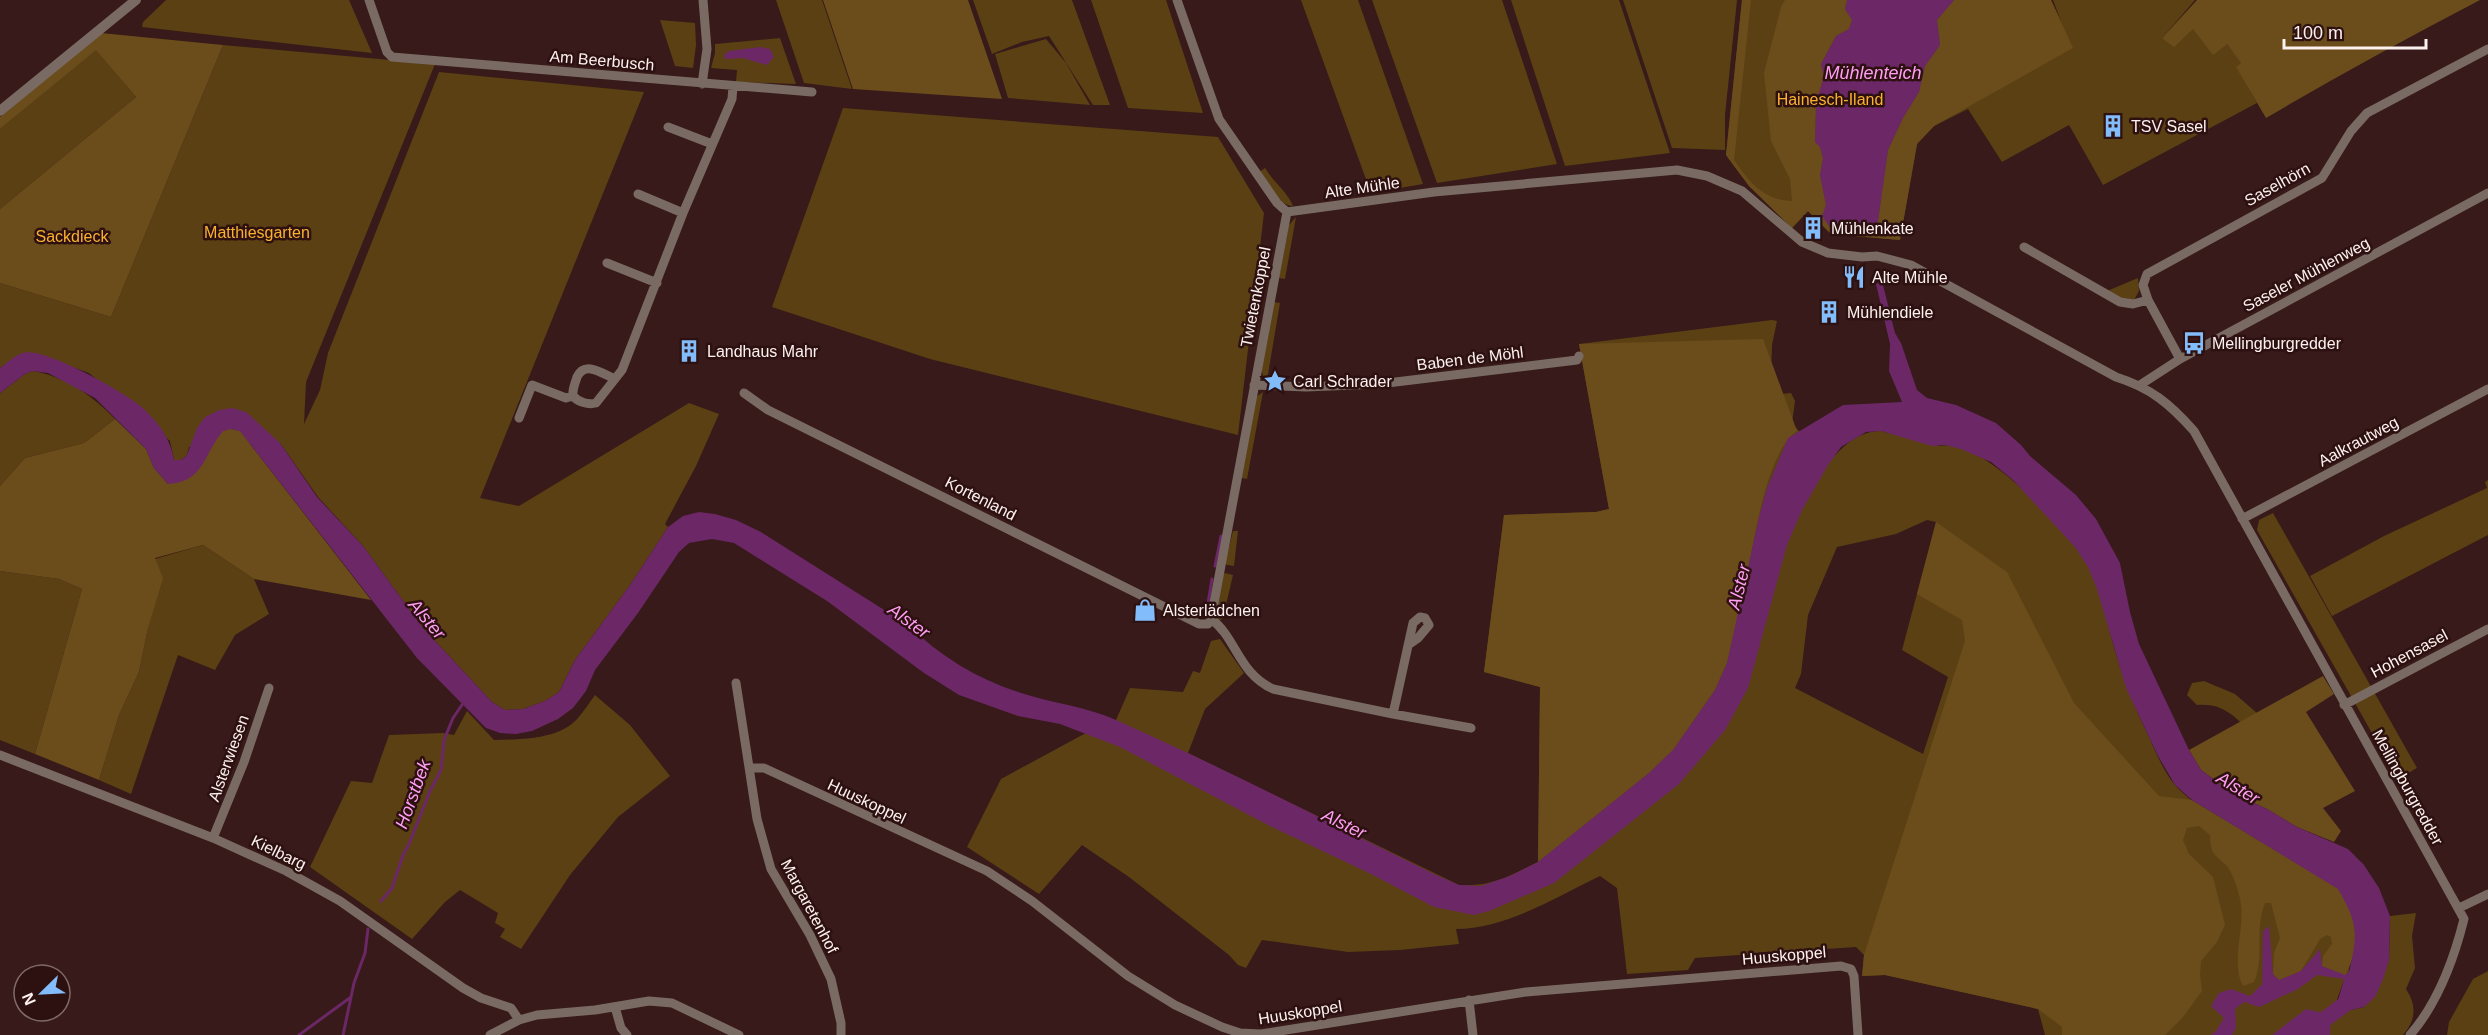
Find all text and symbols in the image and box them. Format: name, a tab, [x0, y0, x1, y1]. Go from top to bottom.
scale bar	[2284, 12, 2426, 50]
text: 100 m	[2293, 23, 2343, 43]
street label: Am Beerbusch	[549, 47, 655, 74]
water label: Mühlenteich	[1824, 63, 1922, 83]
park label: Hainesch-Iland	[1777, 91, 1883, 108]
building icon: TSV Sasel	[2100, 113, 2126, 139]
place label: TSV Sasel	[2131, 118, 2207, 135]
street label: Saselhörn	[2242, 160, 2313, 209]
street label: Alte Mühle	[1323, 174, 1401, 201]
building icon: Mühlenkate	[1800, 215, 1826, 241]
place label: Mühlenkate	[1831, 220, 1914, 237]
park label: Matthiesgarten	[204, 224, 310, 241]
park label: Sackdieck	[36, 228, 109, 245]
street label: Saseler Mühlenweg	[2240, 234, 2372, 315]
street label: Twietenkoppel	[1237, 245, 1274, 349]
restaurant icon: Alte Mühle	[1841, 264, 1867, 290]
place label: Alte Mühle	[1872, 269, 1948, 286]
building icon: Mühlendiele	[1816, 299, 1842, 325]
place label: Mühlendiele	[1847, 304, 1933, 321]
bus stop icon: Mellingburgredder	[2181, 330, 2207, 356]
place label: Mellingburgredder	[2212, 335, 2342, 352]
building icon: Landhaus Mahr	[676, 338, 702, 364]
place label: Landhaus Mahr	[707, 343, 819, 360]
street label: Baben de Möhl	[1416, 344, 1525, 373]
place icon: Carl Schrader	[1262, 368, 1288, 394]
place label: Carl Schrader	[1293, 373, 1392, 390]
street label: Aalkrautweg	[2315, 413, 2401, 470]
street label: Kortenland	[942, 473, 1019, 524]
water label: Alster	[1723, 561, 1755, 613]
water label: Alster	[404, 594, 450, 644]
shop icon: Alsterlädchen	[1132, 597, 1158, 623]
water label: Alster	[884, 599, 934, 643]
place label: Alsterlädchen	[1163, 602, 1260, 619]
street label: Hohensasel	[2368, 626, 2451, 681]
street label: Alsterwiesen	[205, 713, 252, 804]
street label: Mellingburgredder	[2369, 727, 2447, 848]
water label: Horstbek	[391, 756, 435, 831]
water label: Alster	[2212, 767, 2264, 809]
street label: Huuskoppel	[825, 776, 909, 827]
water label: Alster	[1318, 804, 1370, 844]
street label: Kielbarg	[249, 832, 309, 873]
street label: Margaretenhof	[778, 856, 842, 957]
street label: Huuskoppel	[1741, 943, 1827, 968]
north arrow	[12, 963, 72, 1023]
text: N	[19, 990, 39, 1008]
street label: Huuskoppel	[1257, 997, 1343, 1027]

